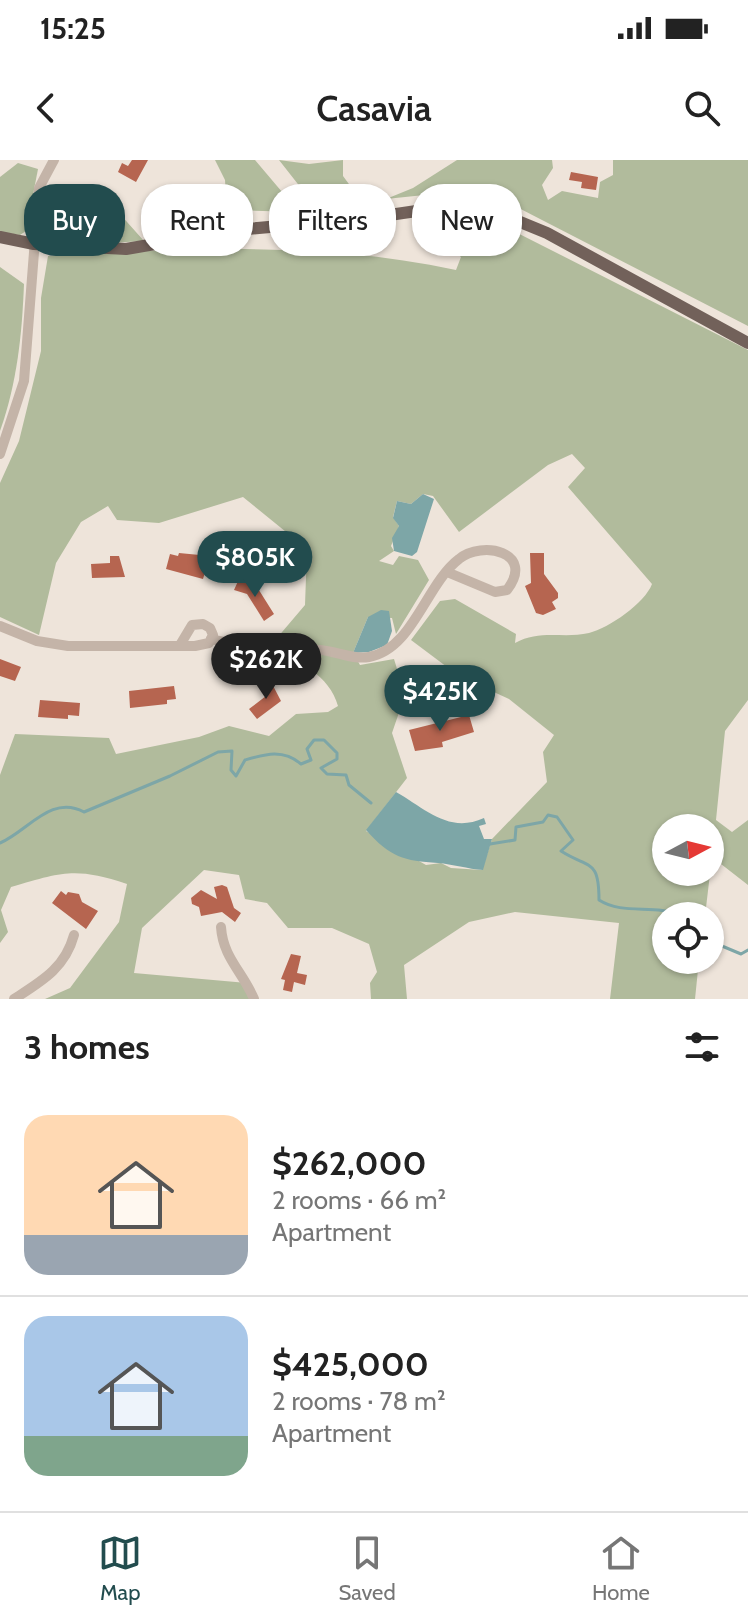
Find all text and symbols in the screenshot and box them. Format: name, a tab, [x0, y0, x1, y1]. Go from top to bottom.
text: 15:25	[40, 10, 106, 47]
icon: back	[24, 86, 68, 130]
text: Casavia	[316, 86, 432, 130]
icon: search	[680, 86, 724, 130]
chip: Buy	[24, 184, 125, 256]
chip: Rent	[141, 184, 253, 256]
chip: Filters	[269, 184, 396, 256]
chip: New	[412, 184, 522, 256]
pin: $805K	[199, 531, 311, 599]
text: $805K	[215, 541, 295, 573]
pin: $262K	[210, 633, 322, 701]
text: $262K	[229, 643, 303, 675]
pin: $425K	[384, 665, 496, 733]
text: $425K	[402, 675, 478, 707]
north arrow	[652, 814, 724, 886]
map controls	[652, 814, 724, 974]
button: locate	[652, 902, 724, 974]
icon: filters	[680, 1025, 724, 1069]
text: 3 homes	[24, 1026, 150, 1068]
text: $262,000	[272, 1142, 426, 1184]
icon: home	[88, 1147, 184, 1243]
text: 2 rooms · 66 m²	[272, 1184, 446, 1216]
text: Apartment	[272, 1216, 391, 1248]
text: $425,000	[272, 1343, 429, 1385]
icon: home	[88, 1348, 184, 1444]
text: 2 rooms · 78 m²	[272, 1385, 446, 1417]
text: Apartment	[272, 1417, 391, 1449]
tab: Map	[98, 1531, 142, 1606]
tab: Saved	[338, 1531, 396, 1606]
tab: Home	[592, 1531, 650, 1606]

